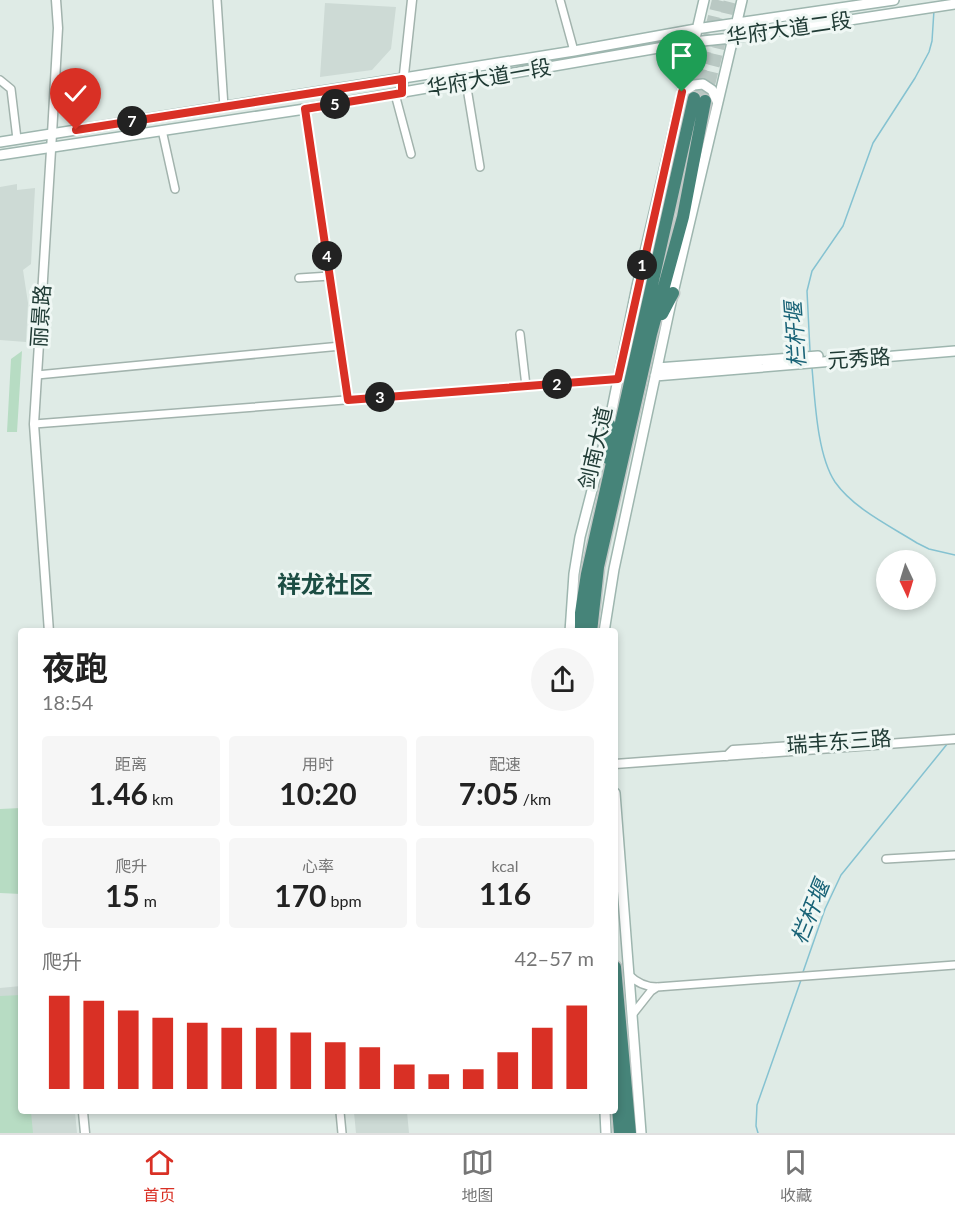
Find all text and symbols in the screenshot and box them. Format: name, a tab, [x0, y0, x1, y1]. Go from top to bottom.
street label: 华府大道二段	[725, 6, 853, 49]
pin	[656, 30, 707, 92]
icon: arrive	[665, 39, 698, 72]
street label: 华府大道一段	[425, 53, 553, 100]
pin	[50, 68, 101, 130]
icon: check	[59, 77, 92, 110]
pin: 5	[320, 89, 350, 119]
text: 5	[330, 94, 340, 113]
pin: 7	[117, 106, 147, 136]
text: 7	[127, 111, 137, 130]
pin: 4	[312, 241, 342, 271]
text: 4	[322, 246, 332, 265]
pin: 1	[627, 250, 657, 280]
text: 1	[637, 255, 647, 274]
street label: 丽景路	[25, 284, 54, 348]
water label: 栏杆堰	[778, 297, 810, 369]
street label: 元秀路	[827, 343, 891, 372]
pin: 2	[542, 369, 572, 399]
text: 2	[552, 374, 562, 393]
pin: 3	[365, 382, 395, 412]
text: 3	[375, 387, 385, 406]
street label: 剑南大道	[573, 404, 616, 491]
north arrow	[876, 550, 936, 610]
map controls	[876, 550, 936, 610]
district label: 祥龙社区	[277, 569, 373, 598]
text: 夜跑	[42, 647, 108, 687]
button: share	[531, 648, 594, 711]
text: 18:54	[42, 690, 93, 714]
street label: 瑞丰东三路	[786, 724, 892, 757]
text: 距离	[115, 754, 147, 773]
text: 用时	[302, 754, 334, 773]
text: 配速	[489, 754, 521, 773]
text: 1.46	[89, 775, 148, 811]
text: 10:20	[279, 775, 357, 811]
text: 7:05	[459, 775, 519, 811]
text: km	[148, 789, 173, 808]
text: /km	[519, 789, 551, 808]
text: 爬升	[115, 856, 147, 875]
text: 心率	[302, 856, 334, 875]
text: kcal	[491, 856, 519, 875]
water label: 栏杆堰	[785, 872, 836, 947]
text: 116	[479, 875, 531, 911]
text: 15	[105, 877, 140, 913]
text: 170	[274, 877, 327, 913]
text: m	[140, 891, 157, 910]
text: bpm	[327, 891, 362, 910]
text: 42–57 m	[514, 946, 594, 970]
text: 爬升	[42, 949, 82, 973]
tab: 首页	[143, 1146, 176, 1206]
tab: 地图	[461, 1146, 494, 1206]
tab: 收藏	[779, 1146, 812, 1206]

